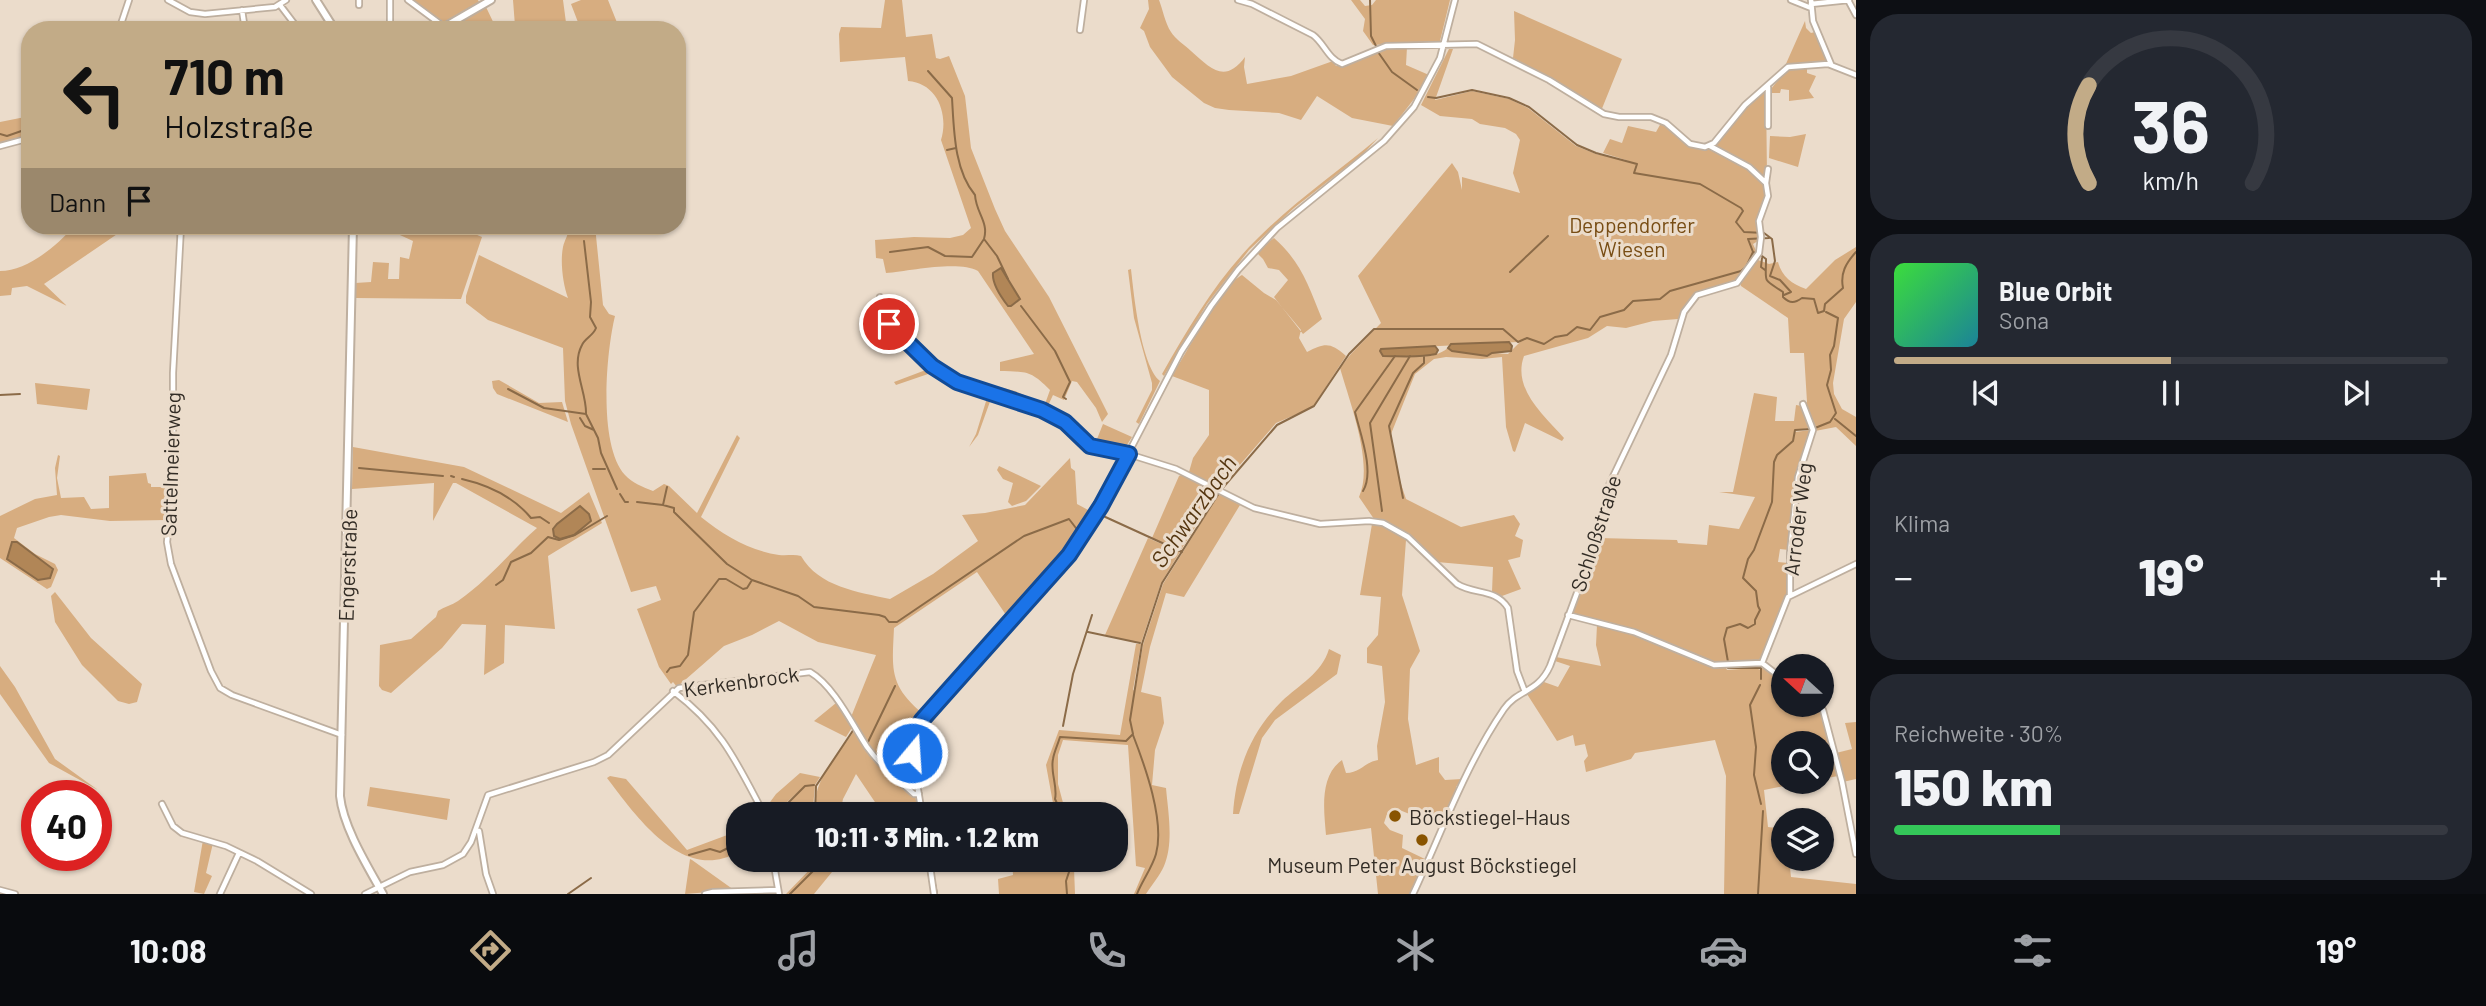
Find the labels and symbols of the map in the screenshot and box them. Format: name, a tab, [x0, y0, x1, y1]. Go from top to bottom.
park label: Deppendorfer Wiesen	[1569, 212, 1695, 261]
pin	[859, 294, 919, 354]
street label: Sattelmeierweg	[155, 391, 185, 537]
water label: Schwarzbach	[1144, 450, 1242, 572]
street label: Arroder Weg	[1778, 461, 1816, 577]
street label: Schloßstraße	[1564, 472, 1626, 594]
street label: Engerstraße	[333, 508, 361, 622]
north arrow	[1771, 654, 1834, 718]
street label: Kerkenbrock	[682, 661, 800, 701]
position arrow	[875, 716, 949, 790]
speed limit sign: 40	[21, 780, 112, 871]
place label: Böckstiegel-Haus	[1409, 804, 1570, 829]
marker: Böckstiegel-Haus	[1387, 808, 1403, 824]
marker: Museum Peter August Böckstiegel	[1414, 832, 1430, 848]
place label: Museum Peter August Böckstiegel	[1267, 852, 1577, 877]

